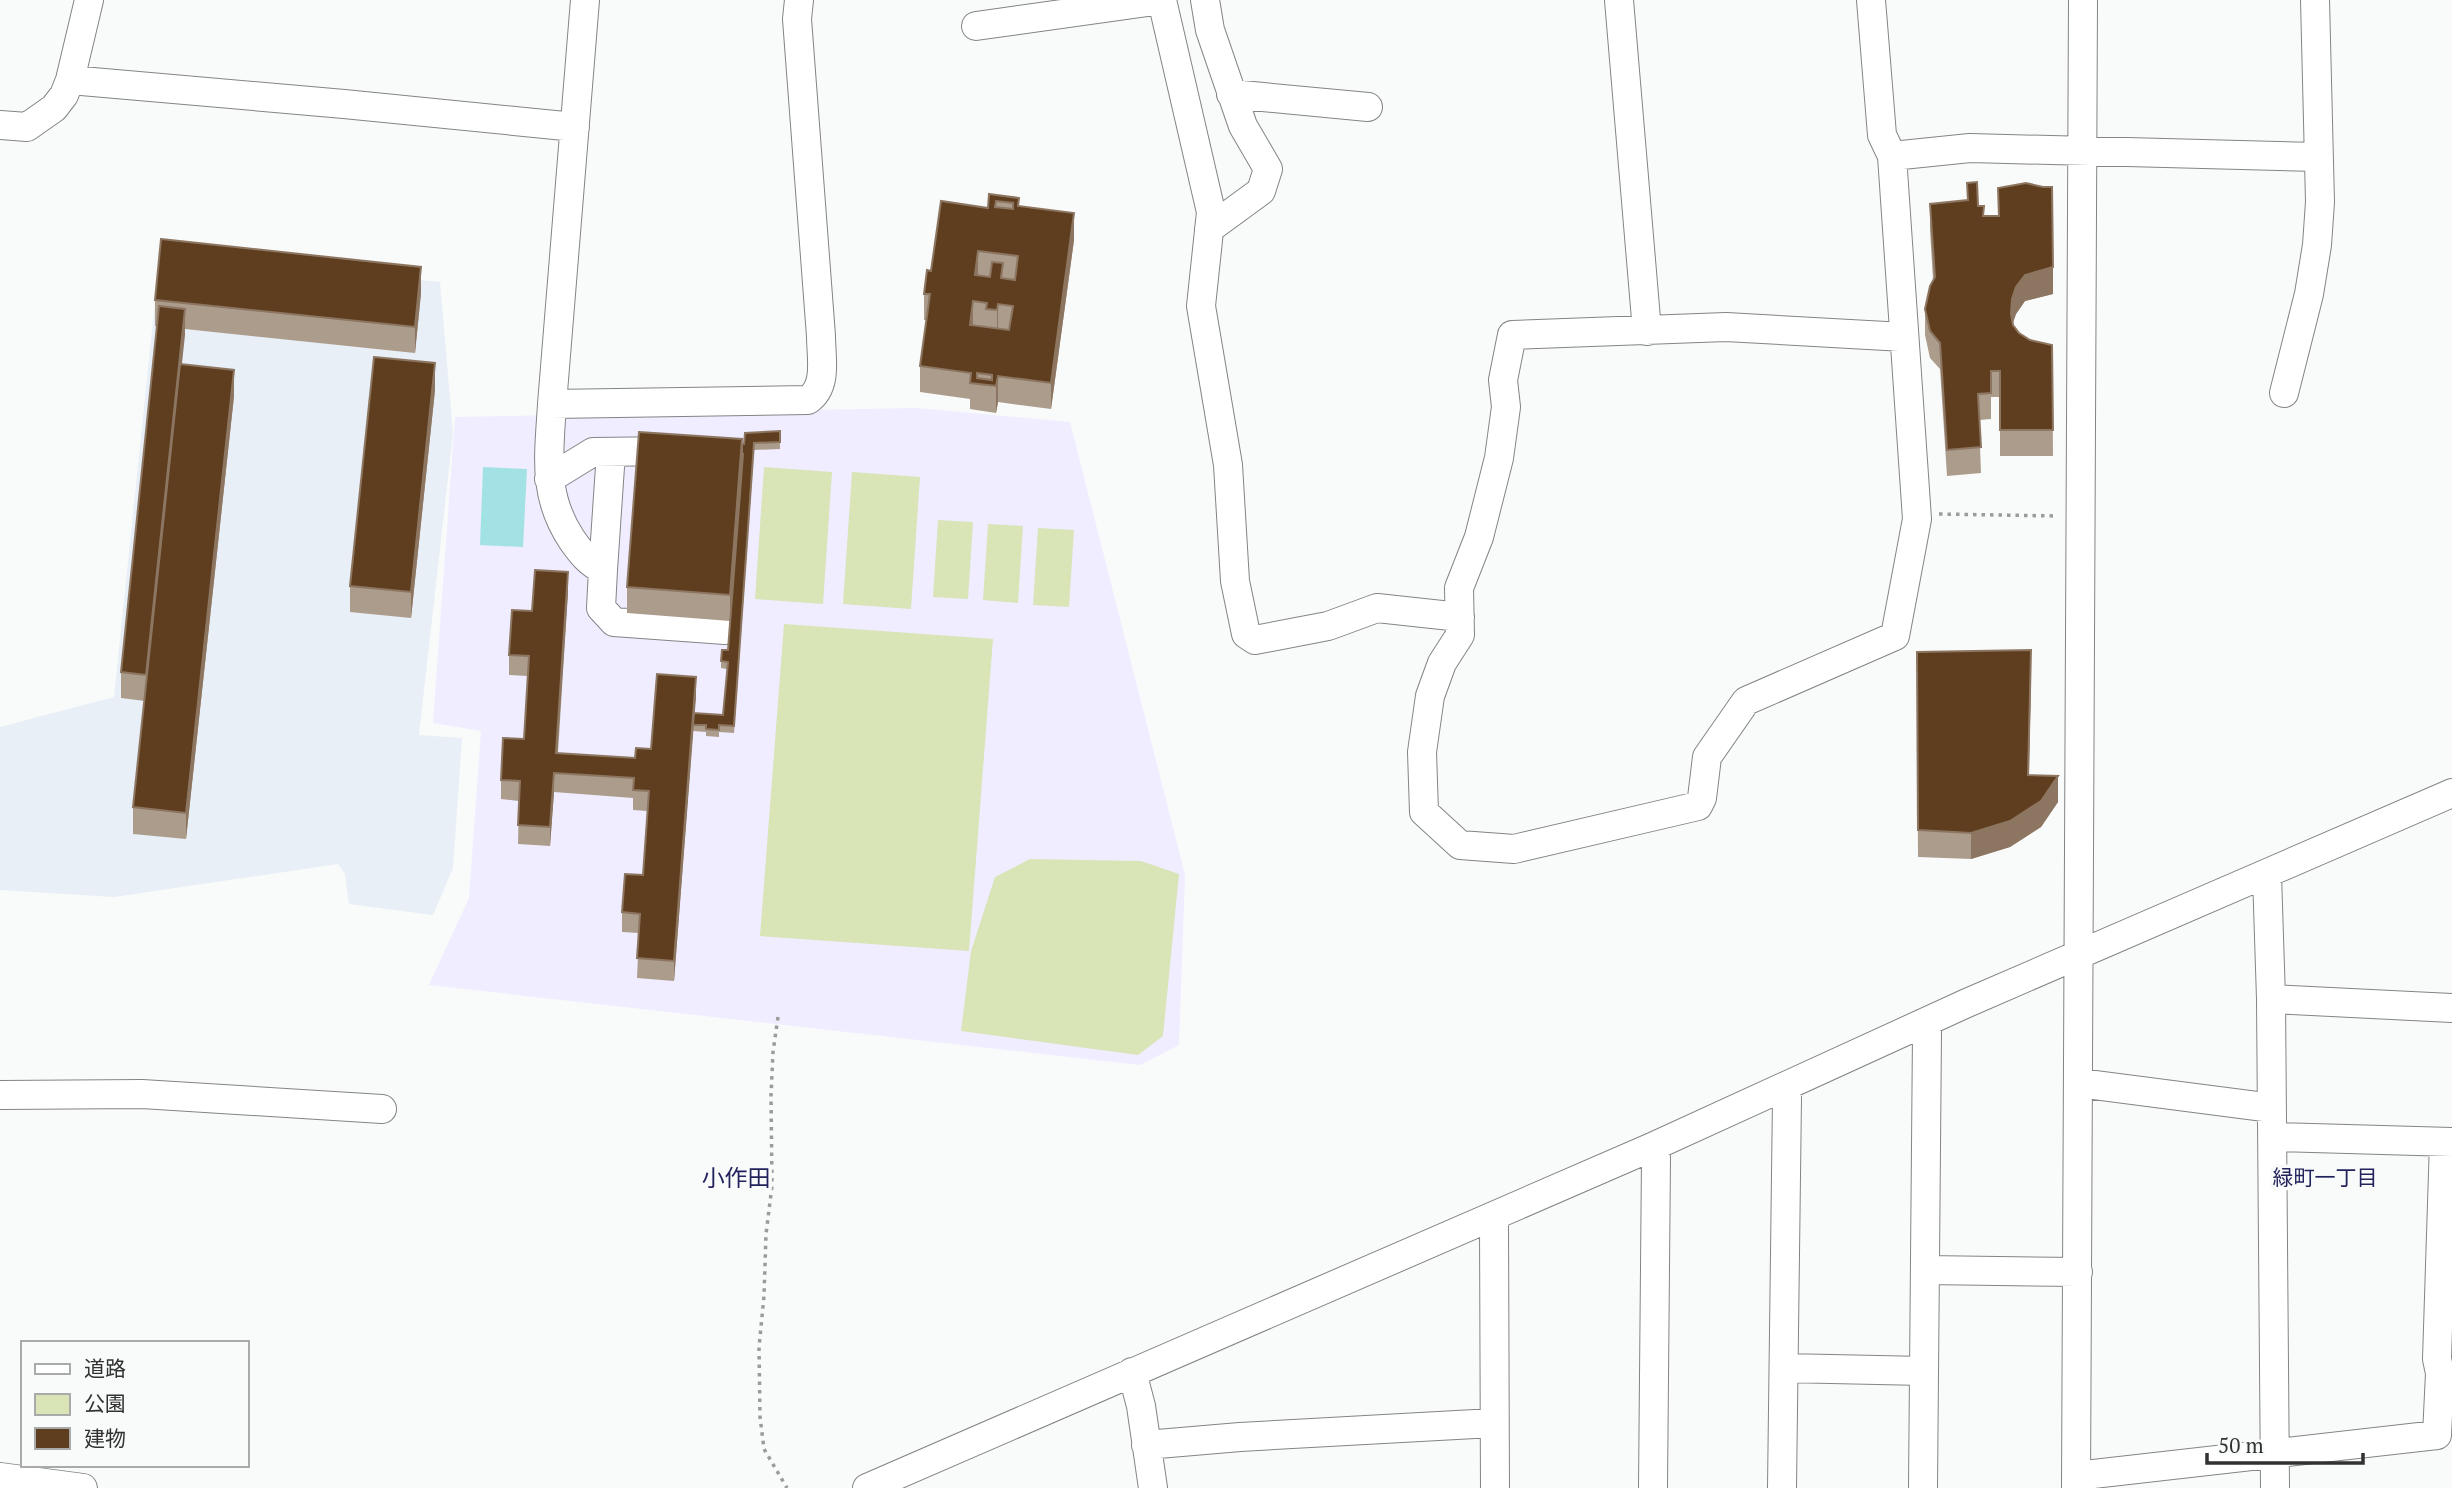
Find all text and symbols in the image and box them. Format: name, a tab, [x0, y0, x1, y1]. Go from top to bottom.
district label: 小作田	[702, 1162, 771, 1193]
district label: 緑町一丁目	[2273, 1163, 2378, 1191]
legend	[21, 1341, 248, 1467]
text: 道路	[84, 1354, 126, 1382]
text: 公園	[84, 1389, 126, 1417]
scale bar	[2207, 1422, 2363, 1466]
text: 建物	[84, 1424, 126, 1452]
text: 50 m	[2218, 1431, 2264, 1459]

